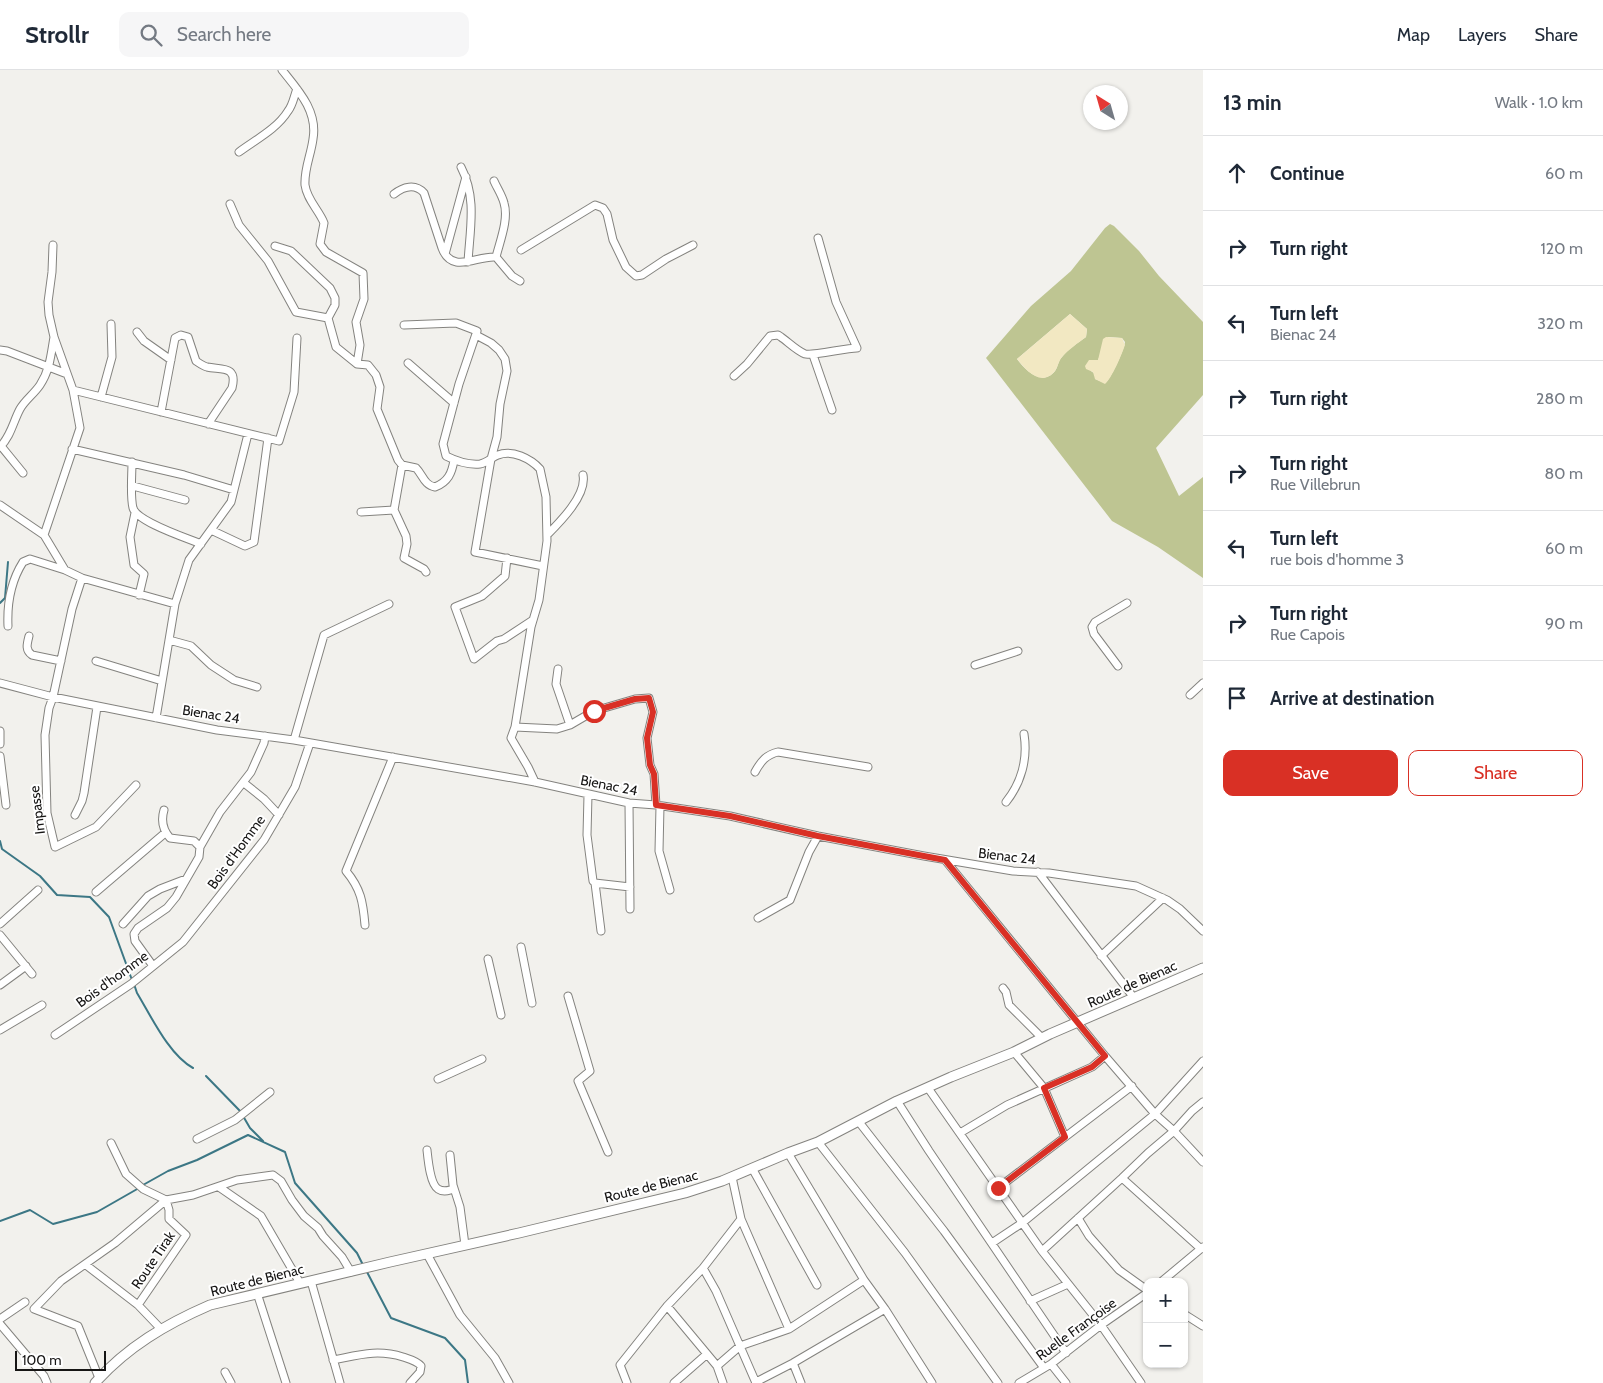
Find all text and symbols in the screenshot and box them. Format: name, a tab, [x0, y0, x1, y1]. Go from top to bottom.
search box	[119, 12, 469, 57]
text: Strollr	[25, 20, 89, 49]
icon: search	[137, 21, 165, 49]
text: Search here	[177, 23, 271, 46]
text: Map	[1397, 24, 1430, 46]
text: Layers	[1458, 24, 1507, 46]
text: Share	[1535, 24, 1578, 46]
north arrow	[1083, 85, 1128, 130]
text: 13 min	[1223, 90, 1282, 115]
text: Walk · 1.0 km	[1495, 93, 1583, 112]
icon: ahead	[1223, 159, 1251, 187]
text: Continue	[1270, 162, 1344, 185]
text: 60 m	[1545, 164, 1583, 183]
icon: right	[1223, 234, 1251, 262]
text: Turn right	[1270, 237, 1348, 260]
text: 120 m	[1541, 239, 1583, 258]
text: Turn left	[1270, 302, 1338, 325]
icon: left	[1223, 309, 1251, 337]
text: 320 m	[1537, 314, 1583, 333]
text: Bienac 24	[1270, 325, 1336, 344]
icon: right	[1223, 384, 1251, 412]
text: Turn right	[1270, 387, 1348, 410]
text: 280 m	[1536, 389, 1583, 408]
text: Turn right	[1270, 452, 1348, 475]
icon: right	[1223, 459, 1251, 487]
text: 80 m	[1545, 464, 1583, 483]
text: Rue Villebrun	[1270, 475, 1360, 494]
text: Turn left	[1270, 527, 1338, 550]
icon: left	[1223, 534, 1251, 562]
text: 60 m	[1545, 539, 1583, 558]
text: rue bois d'homme 3	[1270, 550, 1404, 569]
text: Turn right	[1270, 602, 1348, 625]
icon: right	[1223, 609, 1251, 637]
text: 90 m	[1545, 614, 1583, 633]
text: Rue Capois	[1270, 625, 1345, 644]
icon: arrive	[1223, 684, 1251, 712]
text: Arrive at destination	[1270, 687, 1434, 710]
route start	[583, 700, 606, 723]
street label: Bienac 24	[181, 701, 241, 727]
button: Save	[1223, 750, 1398, 796]
button: Share	[1408, 750, 1583, 796]
street label: Bienac 24	[579, 771, 639, 799]
street label: Impasse	[25, 785, 49, 835]
street label: Bois d'Homme	[203, 811, 269, 893]
street label: Bienac 24	[977, 844, 1037, 868]
street label: Bois d'homme	[72, 947, 152, 1011]
street label: Route de Bienac	[1085, 956, 1179, 1012]
street label: Route de Bienac	[602, 1166, 700, 1206]
route end	[987, 1177, 1010, 1200]
street label: Route Tirak	[127, 1227, 179, 1292]
street label: Route de Bienac	[208, 1260, 306, 1300]
map controls	[1143, 1278, 1188, 1368]
button: +	[1143, 1278, 1188, 1323]
street label: Ruelle Françoise	[1032, 1294, 1120, 1364]
button: −	[1143, 1323, 1188, 1368]
scale bar	[15, 1348, 106, 1371]
text: 100 m	[22, 1351, 62, 1369]

